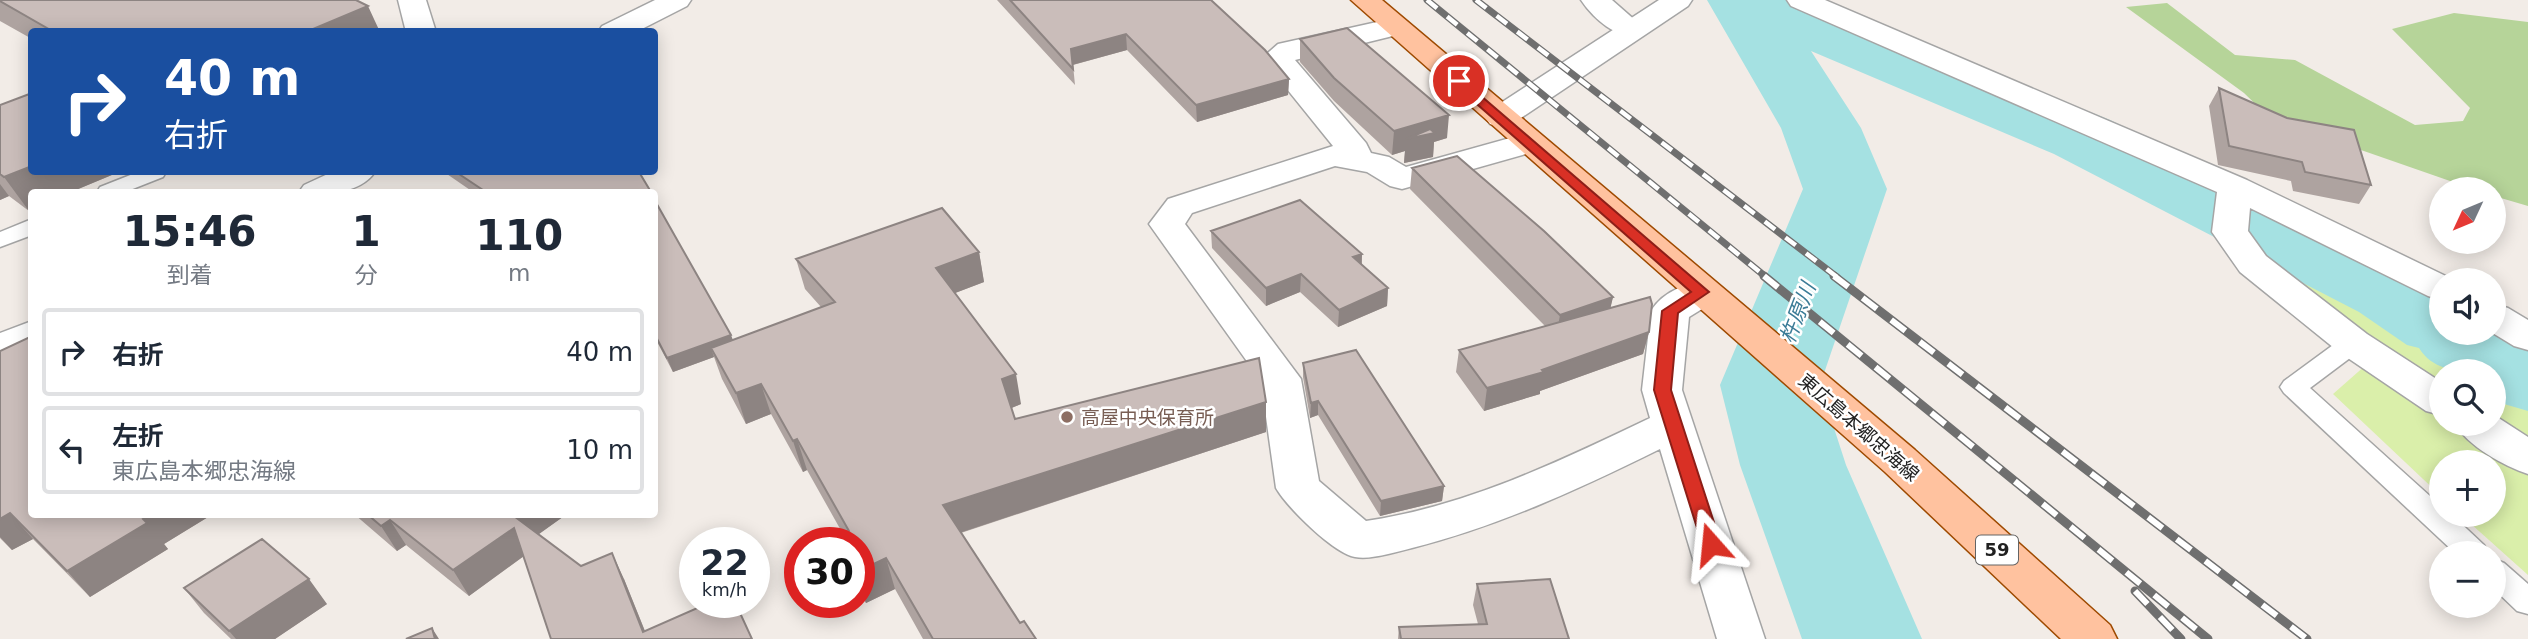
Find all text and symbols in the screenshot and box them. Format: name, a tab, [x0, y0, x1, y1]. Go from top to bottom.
text: 40 m	[164, 50, 300, 107]
pin	[1429, 51, 1489, 111]
icon: right	[49, 56, 140, 147]
icon: arrive	[1440, 62, 1478, 100]
text: 右折	[164, 116, 228, 154]
north arrow	[2429, 177, 2506, 254]
map controls	[2429, 177, 2506, 618]
text: 15:46	[123, 207, 257, 256]
text: 1	[351, 207, 381, 256]
text: 110	[475, 211, 563, 260]
text: m	[508, 260, 531, 286]
text: 到着	[167, 262, 213, 288]
text: 分	[355, 262, 378, 288]
button: sound	[2429, 268, 2506, 345]
water label: 杵原川	[1776, 277, 1821, 347]
icon: right	[53, 333, 91, 371]
text: 40 m	[566, 337, 633, 367]
text: 右折	[112, 340, 164, 370]
button: search	[2429, 359, 2506, 436]
street label: 東広島本郷忠海線	[1794, 369, 1924, 485]
place label: 高屋中央保育所	[1081, 406, 1214, 428]
marker: 高屋中央保育所	[1059, 409, 1075, 425]
text: 左折	[112, 421, 164, 451]
icon: left	[53, 431, 91, 469]
text: 10 m	[566, 435, 633, 465]
button: +	[2429, 450, 2506, 527]
text: 東広島本郷忠海線	[112, 458, 296, 484]
position arrow	[1674, 507, 1748, 581]
speed limit sign: 30	[784, 527, 875, 618]
road number: 59	[1976, 536, 2018, 564]
button: −	[2429, 541, 2506, 618]
text: 22	[700, 543, 749, 583]
text: km/h	[702, 579, 747, 600]

